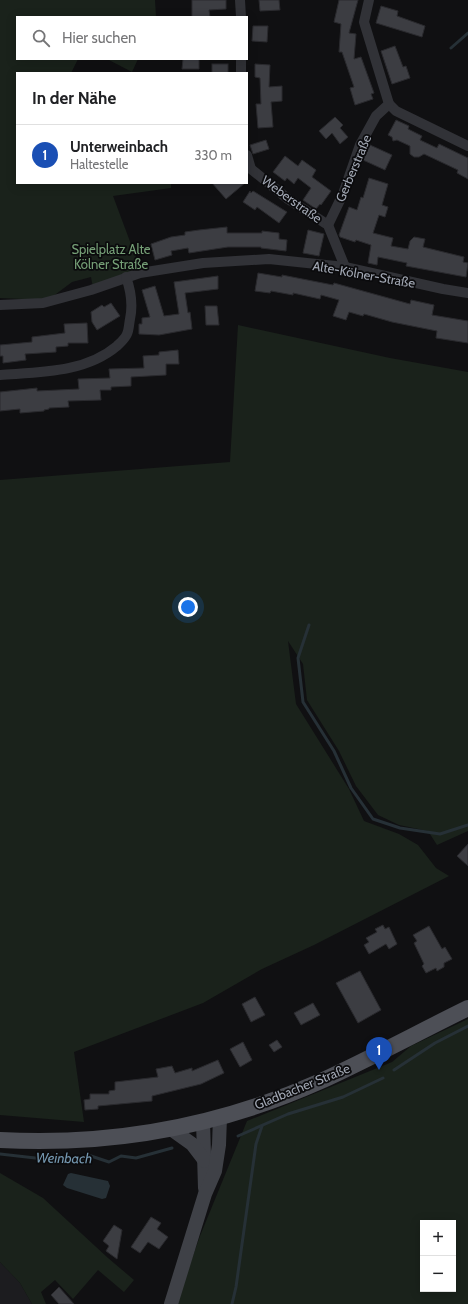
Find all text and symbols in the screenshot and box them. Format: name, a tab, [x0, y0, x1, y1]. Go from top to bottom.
search box	[16, 16, 248, 60]
icon: search	[30, 27, 52, 49]
text: Hier suchen	[62, 29, 137, 47]
text: In der Nähe	[32, 88, 116, 108]
street label: Gerberstraße	[332, 132, 374, 204]
text: Unterweinbach	[70, 138, 168, 156]
text: 1	[43, 147, 47, 163]
text: 330 m	[195, 147, 232, 163]
text: Haltestelle	[70, 156, 128, 172]
street label: Weberstraße	[259, 172, 326, 226]
park label: Spielplatz Alte Kölner Straße	[72, 241, 151, 272]
street label: Alte-Kölner-Straße	[312, 257, 417, 291]
your location	[178, 597, 198, 617]
pin: 1	[366, 1037, 392, 1070]
street label: Gladbacher Straße	[252, 1059, 352, 1112]
water label: Weinbach	[36, 1149, 92, 1167]
map controls	[420, 1220, 456, 1292]
button: +	[420, 1220, 456, 1256]
button: −	[420, 1256, 456, 1292]

